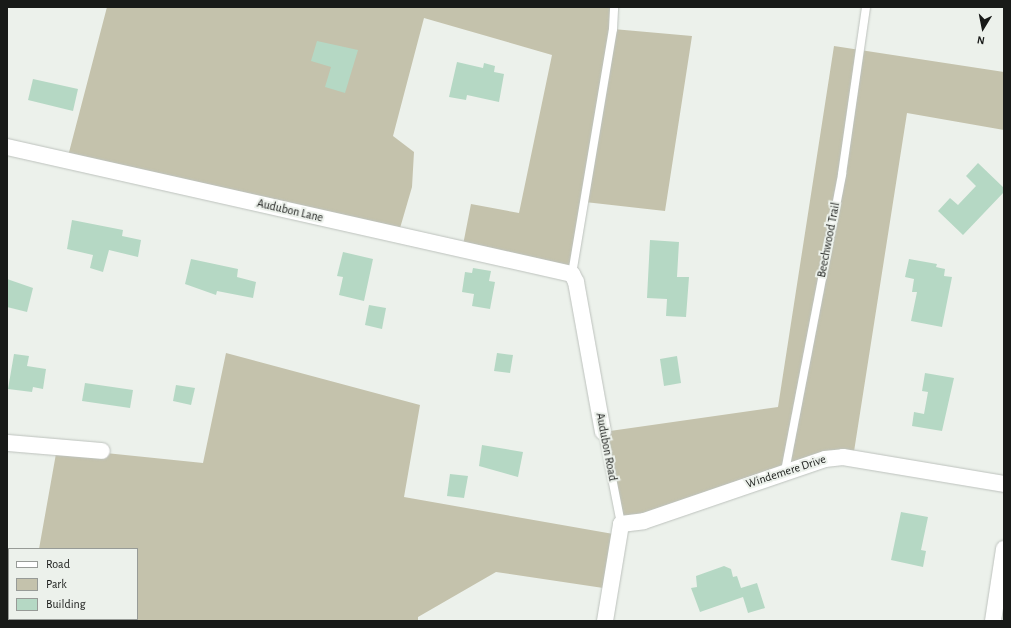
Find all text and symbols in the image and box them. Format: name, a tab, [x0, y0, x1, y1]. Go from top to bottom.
north arrow	[963, 8, 1003, 48]
text: N	[976, 34, 986, 46]
street label: Audubon Lane	[256, 196, 324, 226]
street label: Beechwood Trail	[815, 201, 843, 279]
street label: Audubon Road	[592, 412, 620, 482]
street label: Windemere Drive	[744, 452, 828, 492]
legend	[8, 548, 138, 620]
text: Road	[46, 558, 70, 570]
text: Park	[46, 578, 67, 590]
text: Building	[46, 598, 86, 610]

